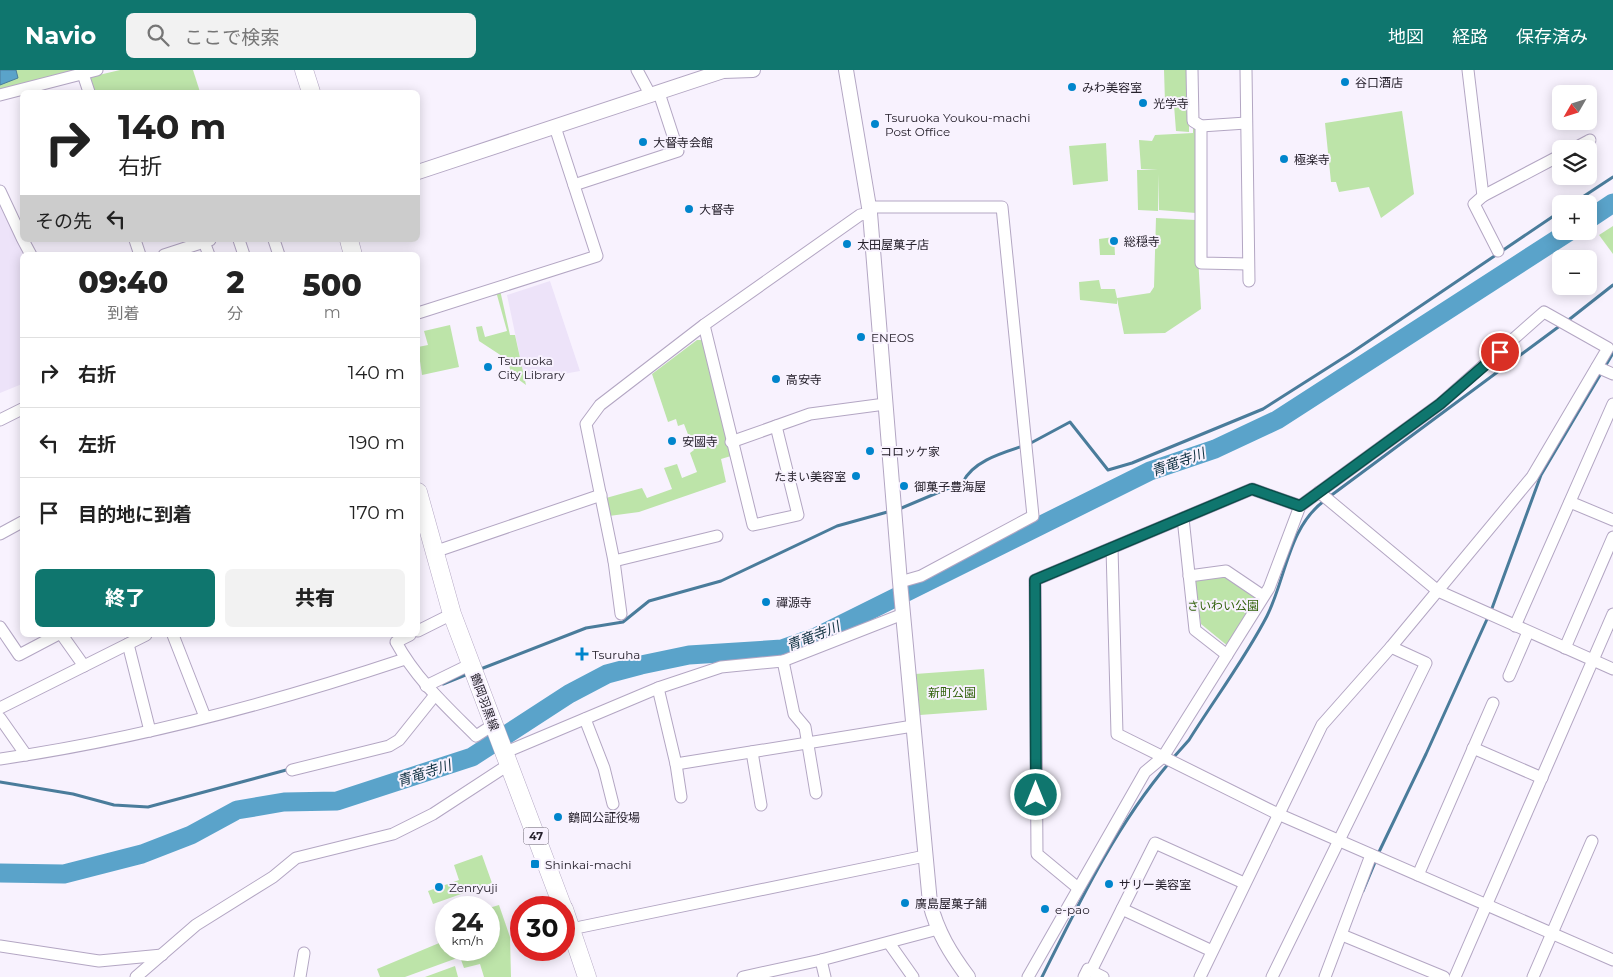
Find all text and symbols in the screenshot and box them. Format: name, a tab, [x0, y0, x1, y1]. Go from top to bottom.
search box	[126, 13, 476, 58]
text: Navio	[25, 21, 96, 50]
icon: search	[144, 21, 172, 49]
text: ここで検索	[184, 26, 279, 49]
text: 地図	[1388, 26, 1424, 48]
text: 経路	[1452, 26, 1488, 48]
text: 保存済み	[1516, 26, 1588, 48]
place label: 谷口酒店	[1355, 75, 1403, 90]
marker: 谷口酒店	[1339, 76, 1351, 88]
place label: みわ美容室	[1082, 80, 1142, 95]
marker: みわ美容室	[1066, 81, 1078, 93]
north arrow	[1552, 85, 1598, 130]
map controls	[1552, 85, 1597, 295]
place label: 光学寺	[1153, 96, 1189, 111]
marker: 光学寺	[1137, 97, 1149, 109]
text: 140 m	[118, 105, 226, 148]
icon: right	[35, 110, 100, 175]
place label: Tsuruoka Youkou-machi Post Office	[885, 110, 1030, 139]
marker: Tsuruoka Youkou-machi Post Office	[869, 118, 881, 130]
place label: 大督寺会館	[653, 135, 713, 150]
marker: 大督寺会館	[637, 136, 649, 148]
button: layers	[1552, 140, 1597, 185]
place label: 極楽寺	[1294, 152, 1330, 167]
text: 右折	[118, 153, 162, 180]
marker: 極楽寺	[1278, 153, 1290, 165]
button: +	[1552, 195, 1597, 240]
place label: 大督寺	[699, 202, 735, 217]
marker: 大督寺	[683, 203, 695, 215]
icon: left	[102, 205, 130, 233]
text: その先	[35, 210, 92, 233]
place label: 総穏寺	[1124, 234, 1160, 249]
marker: 総穏寺	[1108, 235, 1120, 247]
place label: 太田屋菓子店	[857, 237, 929, 252]
marker: 太田屋菓子店	[841, 238, 853, 250]
button: −	[1552, 250, 1597, 295]
text: 09:40	[78, 264, 168, 301]
text: 2	[226, 264, 244, 301]
text: 500	[303, 267, 362, 304]
text: m	[324, 303, 341, 322]
text: 到着	[107, 304, 139, 323]
text: 分	[227, 304, 243, 323]
place label: ENEOS	[871, 330, 914, 345]
marker: ENEOS	[855, 331, 867, 343]
pin	[1479, 331, 1521, 373]
icon: arrive	[1486, 338, 1514, 366]
place label: Tsuruoka City Library	[498, 353, 565, 382]
icon: right	[35, 359, 63, 387]
text: 140 m	[348, 361, 405, 384]
marker: Tsuruoka City Library	[482, 361, 494, 373]
text: 右折	[78, 363, 116, 386]
place label: 高安寺	[786, 372, 822, 387]
marker: 高安寺	[770, 373, 782, 385]
icon: left	[35, 429, 63, 457]
text: 190 m	[349, 431, 405, 454]
text: 左折	[78, 433, 116, 456]
place label: 安國寺	[682, 434, 718, 449]
marker: 安國寺	[666, 435, 678, 447]
water label: 青竜寺川	[1149, 443, 1209, 480]
place label: コロッケ家	[880, 444, 940, 459]
marker: コロッケ家	[864, 445, 876, 457]
place label: たまい美容室	[774, 469, 846, 484]
marker: たまい美容室	[850, 470, 862, 482]
place label: 御菓子豊海屋	[914, 479, 986, 494]
marker: 御菓子豊海屋	[898, 480, 910, 492]
icon: arrive	[35, 499, 63, 527]
text: 170 m	[350, 501, 405, 524]
text: 目的地に到着	[78, 503, 192, 526]
button: 終了	[35, 569, 215, 627]
button: 共有	[225, 569, 405, 627]
place label: 禪源寺	[776, 595, 812, 610]
marker: 禪源寺	[760, 596, 772, 608]
park label: さいわい公園	[1187, 598, 1259, 613]
water label: 青竜寺川	[784, 616, 844, 655]
place label: Tsuruha	[592, 647, 640, 662]
marker: Tsuruha	[576, 648, 588, 660]
street label: 鶴岡羽黒線	[468, 671, 502, 733]
park label: 新町公園	[928, 685, 976, 700]
water label: 青竜寺川	[395, 755, 455, 790]
position arrow	[1009, 768, 1061, 820]
place label: 鶴岡公証役場	[568, 810, 640, 825]
marker: 鶴岡公証役場	[552, 811, 564, 823]
road number: 47	[524, 828, 548, 844]
place label: Shinkai-machi	[545, 857, 632, 872]
marker: Shinkai-machi	[529, 858, 541, 870]
place label: サリー美容室	[1119, 877, 1191, 892]
marker: サリー美容室	[1103, 878, 1115, 890]
place label: Zenryuji	[449, 880, 498, 895]
marker: Zenryuji	[433, 881, 445, 893]
speed limit sign: 30	[510, 896, 575, 961]
place label: 廣島屋菓子舗	[915, 896, 987, 911]
marker: 廣島屋菓子舗	[899, 897, 911, 909]
place label: e-pao	[1055, 902, 1090, 917]
marker: e-pao	[1039, 903, 1051, 915]
text: 24	[452, 907, 483, 937]
text: km/h	[451, 933, 484, 948]

